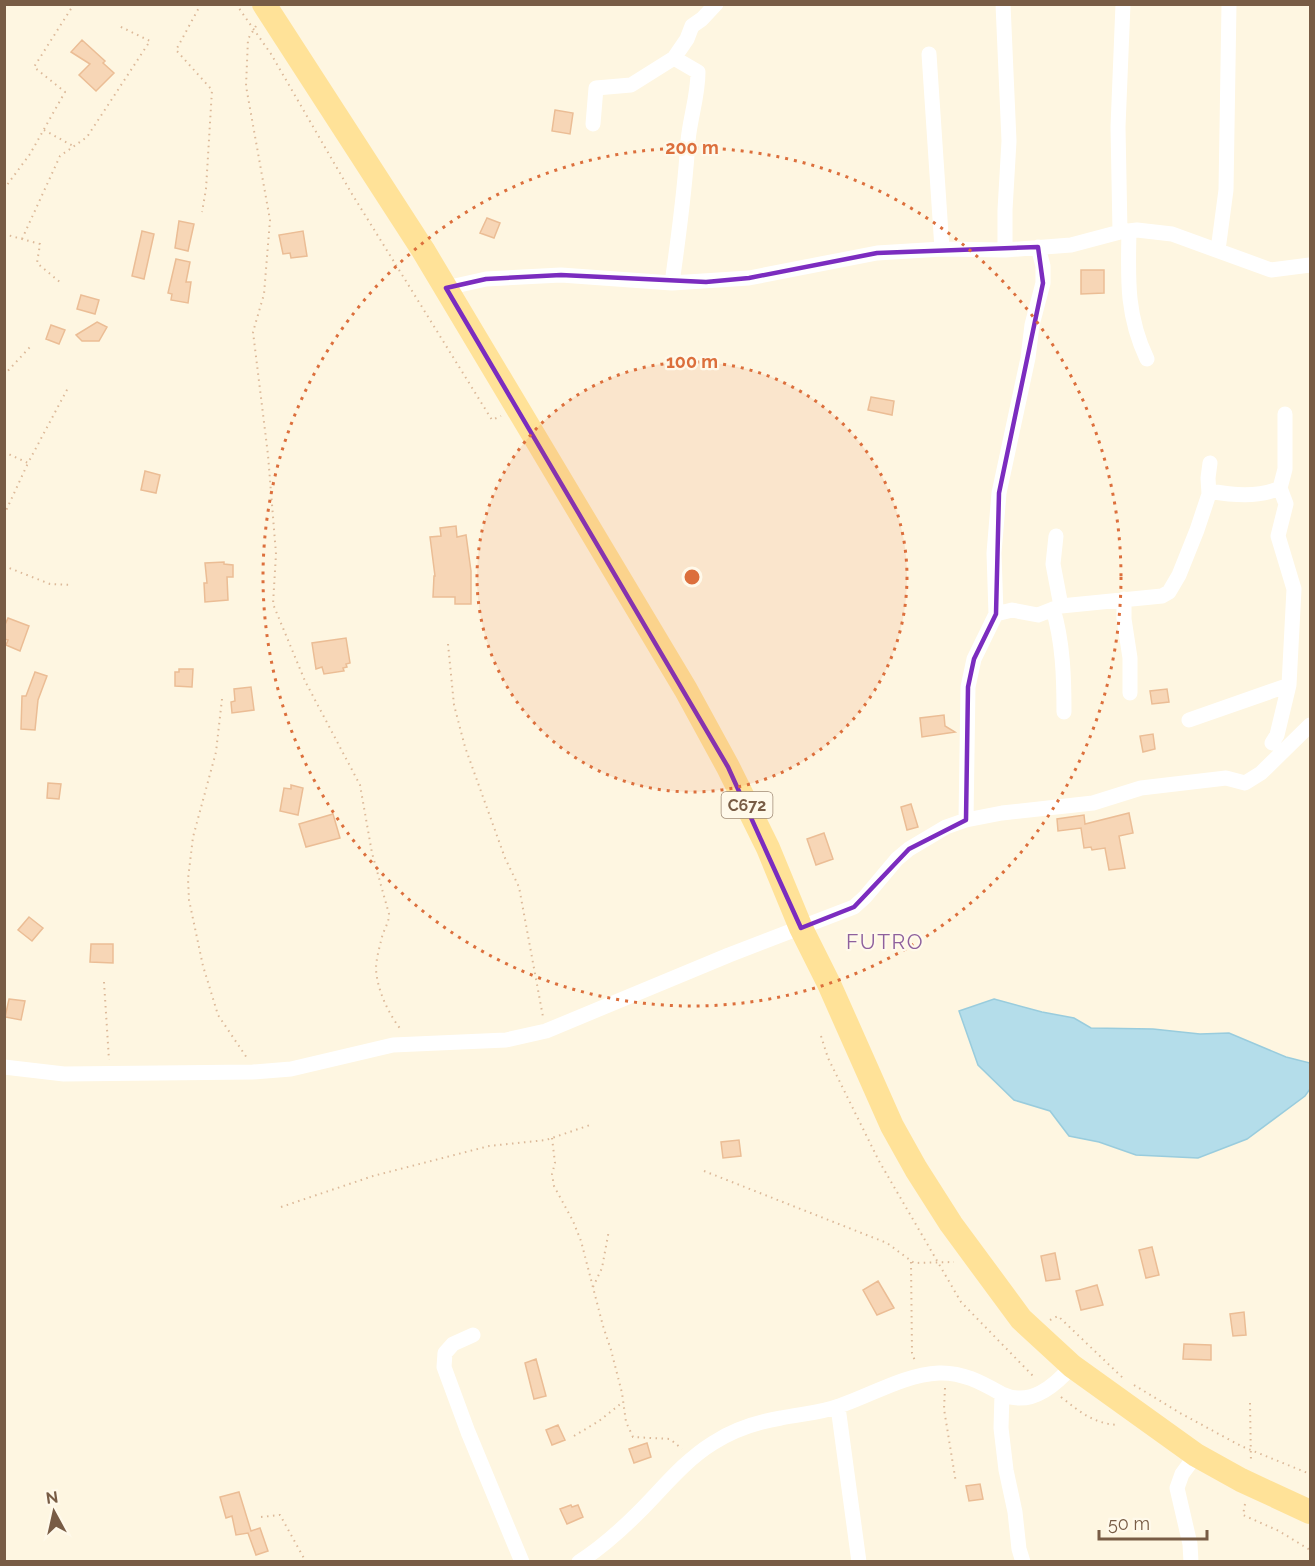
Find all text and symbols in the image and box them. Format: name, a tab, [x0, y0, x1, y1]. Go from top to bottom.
text: 200 m	[665, 137, 719, 158]
text: 100 m	[666, 351, 718, 372]
centre of rings	[682, 567, 702, 587]
road number: C672	[722, 792, 772, 818]
district label: FUTRO	[846, 929, 924, 954]
north arrow	[24, 1482, 84, 1542]
text: N	[45, 1487, 59, 1508]
scale bar	[1099, 1503, 1207, 1541]
text: 50 m	[1108, 1513, 1150, 1534]

